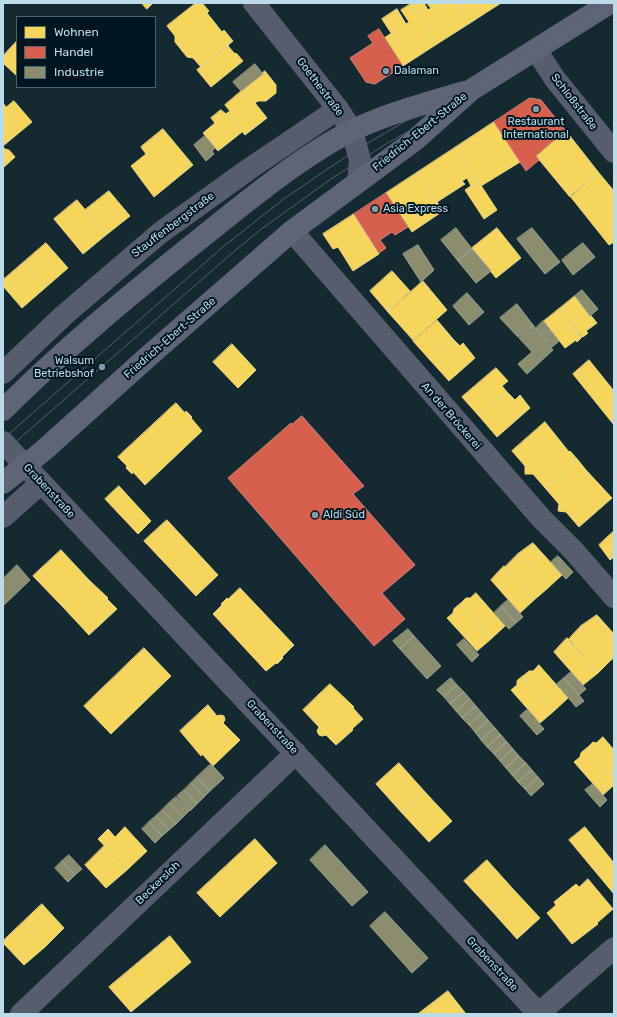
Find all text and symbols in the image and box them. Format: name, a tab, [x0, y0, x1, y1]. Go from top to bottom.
legend	[16, 16, 156, 88]
text: Wohnen	[54, 25, 99, 39]
text: Handel	[54, 45, 93, 59]
street label: Goethestraße	[294, 55, 346, 119]
place label: Dalaman	[394, 64, 439, 78]
text: Industrie	[54, 65, 104, 79]
marker: Dalaman	[381, 66, 391, 76]
street label: Schloßstraße	[548, 71, 600, 133]
street label: Friedrich-Ebert-Straße	[370, 90, 470, 174]
marker: Restaurant International	[531, 104, 541, 114]
place label: Restaurant International	[503, 115, 569, 141]
street label: Stauffenbergstraße	[129, 190, 217, 260]
place label: Asia Express	[383, 202, 448, 216]
marker: Asia Express	[370, 204, 380, 214]
street label: Friedrich-Ebert-Straße	[121, 294, 219, 382]
place label: Walsum Betriebshof	[34, 354, 94, 380]
marker: Walsum Betriebshof	[97, 362, 107, 372]
street label: An der Bröckerei	[418, 380, 484, 452]
street label: Grabenstraße	[20, 461, 78, 521]
place label: Aldi Süd	[323, 508, 365, 522]
marker: Aldi Süd	[310, 510, 320, 520]
street label: Grabenstraße	[243, 697, 301, 757]
street label: Beckersloh	[133, 859, 183, 907]
street label: Grabenstraße	[463, 934, 521, 994]

